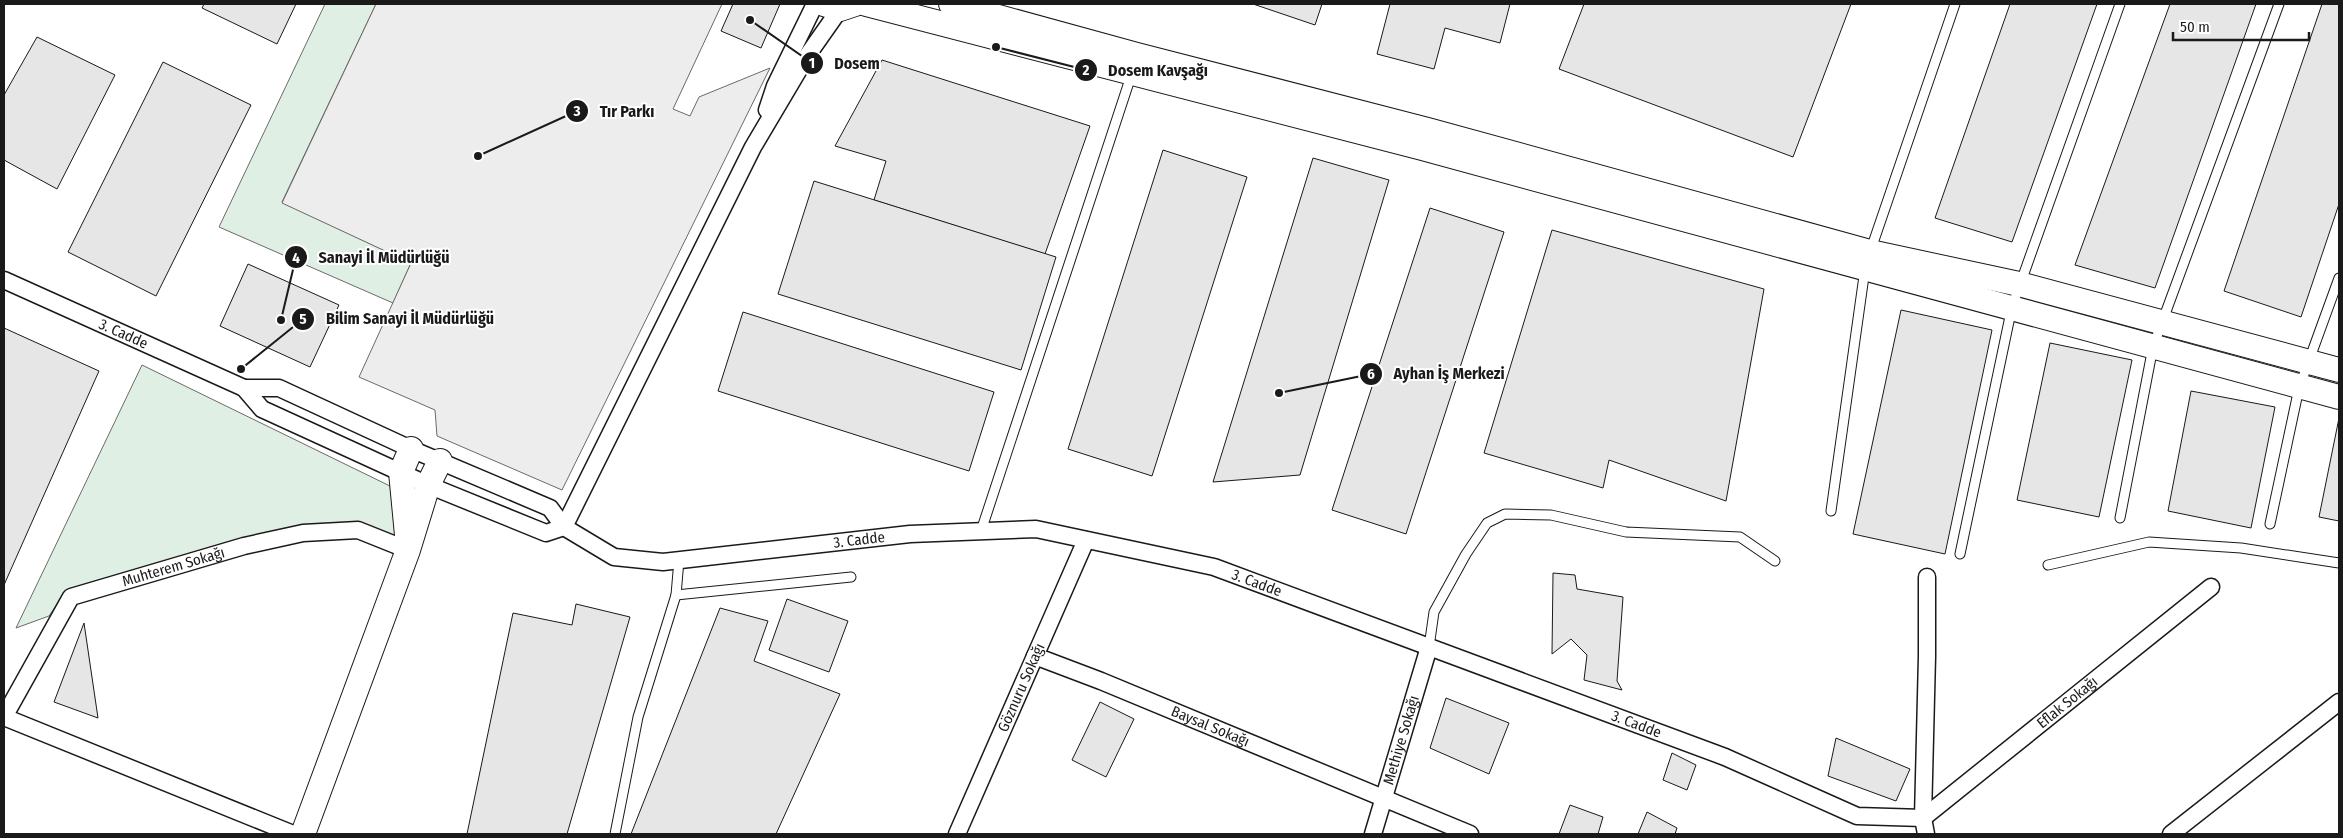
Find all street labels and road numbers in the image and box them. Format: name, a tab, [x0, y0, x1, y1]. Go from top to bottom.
street label: 3. Cadde	[96, 315, 151, 353]
street label: 3. Cadde	[832, 528, 886, 552]
street label: Muhterem Sokağı	[120, 543, 227, 590]
street label: 3. Cadde	[1229, 565, 1284, 600]
street label: Göznuru Sokağı	[994, 640, 1049, 735]
street label: Eflak Sokağı	[2033, 672, 2101, 732]
street label: Methiye Sokağı	[1379, 693, 1423, 787]
street label: Baysal Sokağı	[1169, 702, 1252, 751]
street label: 3. Cadde	[1609, 707, 1664, 742]

